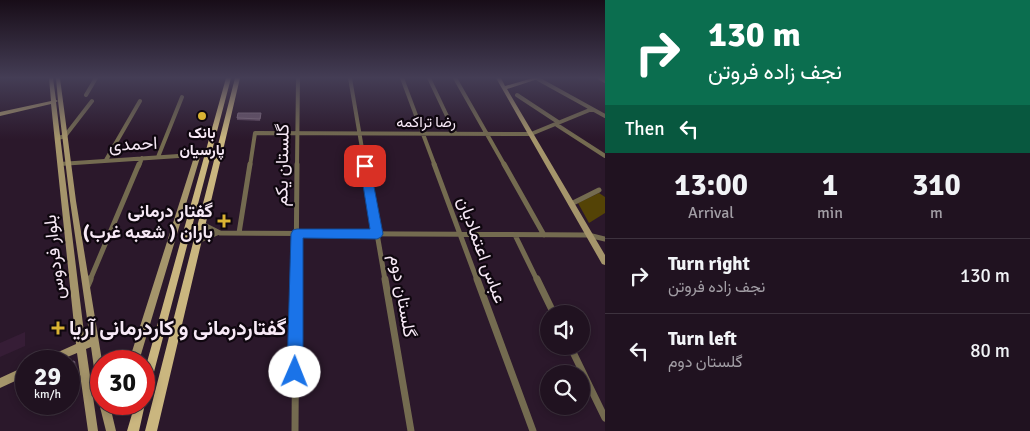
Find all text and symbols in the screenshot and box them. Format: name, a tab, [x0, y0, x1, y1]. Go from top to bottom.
text: 130 m	[708, 13, 801, 56]
icon: right	[625, 20, 690, 85]
text: نجف زاده فروتن	[708, 58, 842, 85]
marker: بانک پارسیان	[196, 110, 208, 122]
street label: رضا تراکمه	[396, 113, 456, 131]
icon: left	[675, 115, 703, 143]
text: Then	[625, 117, 665, 141]
street label: گلستان یکم	[270, 123, 295, 207]
place label: بانک پارسیان	[179, 124, 225, 160]
street label: احمدی	[108, 132, 158, 156]
pin	[344, 145, 386, 187]
icon: arrive	[351, 152, 379, 180]
text: 13:00	[674, 167, 748, 204]
text: 1	[822, 167, 838, 204]
text: 310	[912, 167, 961, 204]
street label: عباس اعتمادیان	[453, 194, 511, 306]
place label: گفتار درمانی باران ( شعبه غرب)	[83, 200, 213, 243]
text: Arrival	[688, 203, 734, 223]
text: min	[817, 203, 843, 223]
text: m	[930, 203, 943, 223]
street label: بلوار فردوس	[39, 214, 69, 300]
marker: گفتار درمانی باران ( شعبه غرب)	[217, 214, 231, 228]
text: Turn right	[668, 252, 750, 276]
street label: گلستان دوم	[384, 253, 421, 339]
icon: right	[625, 262, 653, 290]
text: 130 m	[960, 264, 1010, 288]
text: نجف زاده فروتن	[668, 277, 765, 297]
map controls	[540, 305, 590, 415]
button: sound	[540, 305, 590, 355]
place label: گفتاردرمانی و کاردرمانی آریا	[69, 315, 286, 341]
marker: گفتاردرمانی و کاردرمانی آریا	[51, 321, 65, 335]
text: Turn left	[668, 327, 737, 351]
icon: left	[625, 337, 653, 365]
text: 80 m	[970, 339, 1010, 363]
position arrow	[268, 345, 320, 397]
speed limit sign: 30	[90, 350, 155, 415]
text: گلستان دوم	[668, 352, 743, 372]
text: 29	[34, 361, 61, 392]
button: search	[540, 365, 590, 415]
text: km/h	[34, 387, 61, 402]

